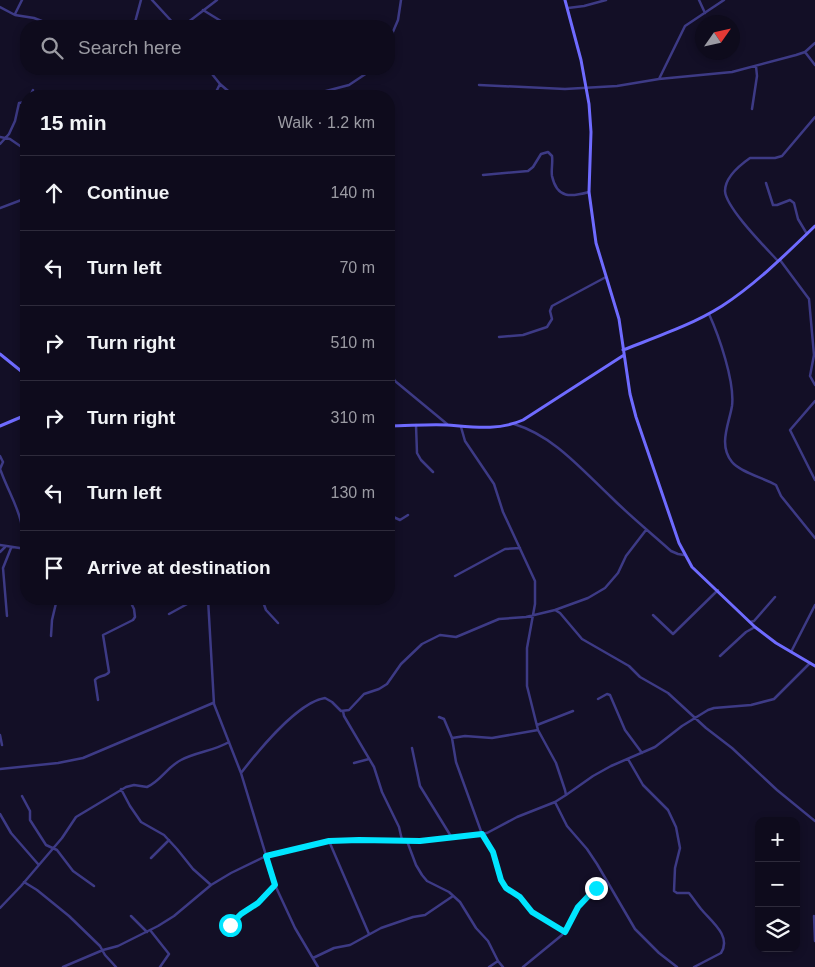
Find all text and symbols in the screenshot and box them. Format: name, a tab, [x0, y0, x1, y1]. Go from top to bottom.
north arrow	[695, 15, 740, 60]
search box	[20, 20, 395, 75]
icon: search	[38, 34, 66, 62]
text: Search here	[78, 37, 182, 58]
text: 15 min	[40, 111, 107, 134]
text: Walk · 1.2 km	[278, 114, 375, 131]
icon: ahead	[40, 179, 68, 207]
text: Continue	[87, 182, 169, 203]
text: 140 m	[331, 184, 375, 201]
icon: left	[40, 254, 68, 282]
text: Turn left	[87, 257, 162, 278]
text: 70 m	[339, 259, 375, 276]
icon: right	[40, 329, 68, 357]
text: Turn right	[87, 332, 175, 353]
text: 510 m	[331, 334, 375, 351]
icon: right	[40, 404, 68, 432]
text: Turn right	[87, 407, 175, 428]
text: 310 m	[331, 409, 375, 426]
icon: left	[40, 479, 68, 507]
text: Turn left	[87, 482, 162, 503]
text: 130 m	[331, 484, 375, 501]
icon: arrive	[40, 554, 68, 582]
text: Arrive at destination	[87, 557, 271, 578]
map controls	[755, 817, 800, 952]
button: +	[755, 817, 800, 862]
button: −	[755, 862, 800, 907]
route end	[585, 877, 608, 900]
button: layers	[755, 907, 800, 952]
route start	[219, 914, 242, 937]

